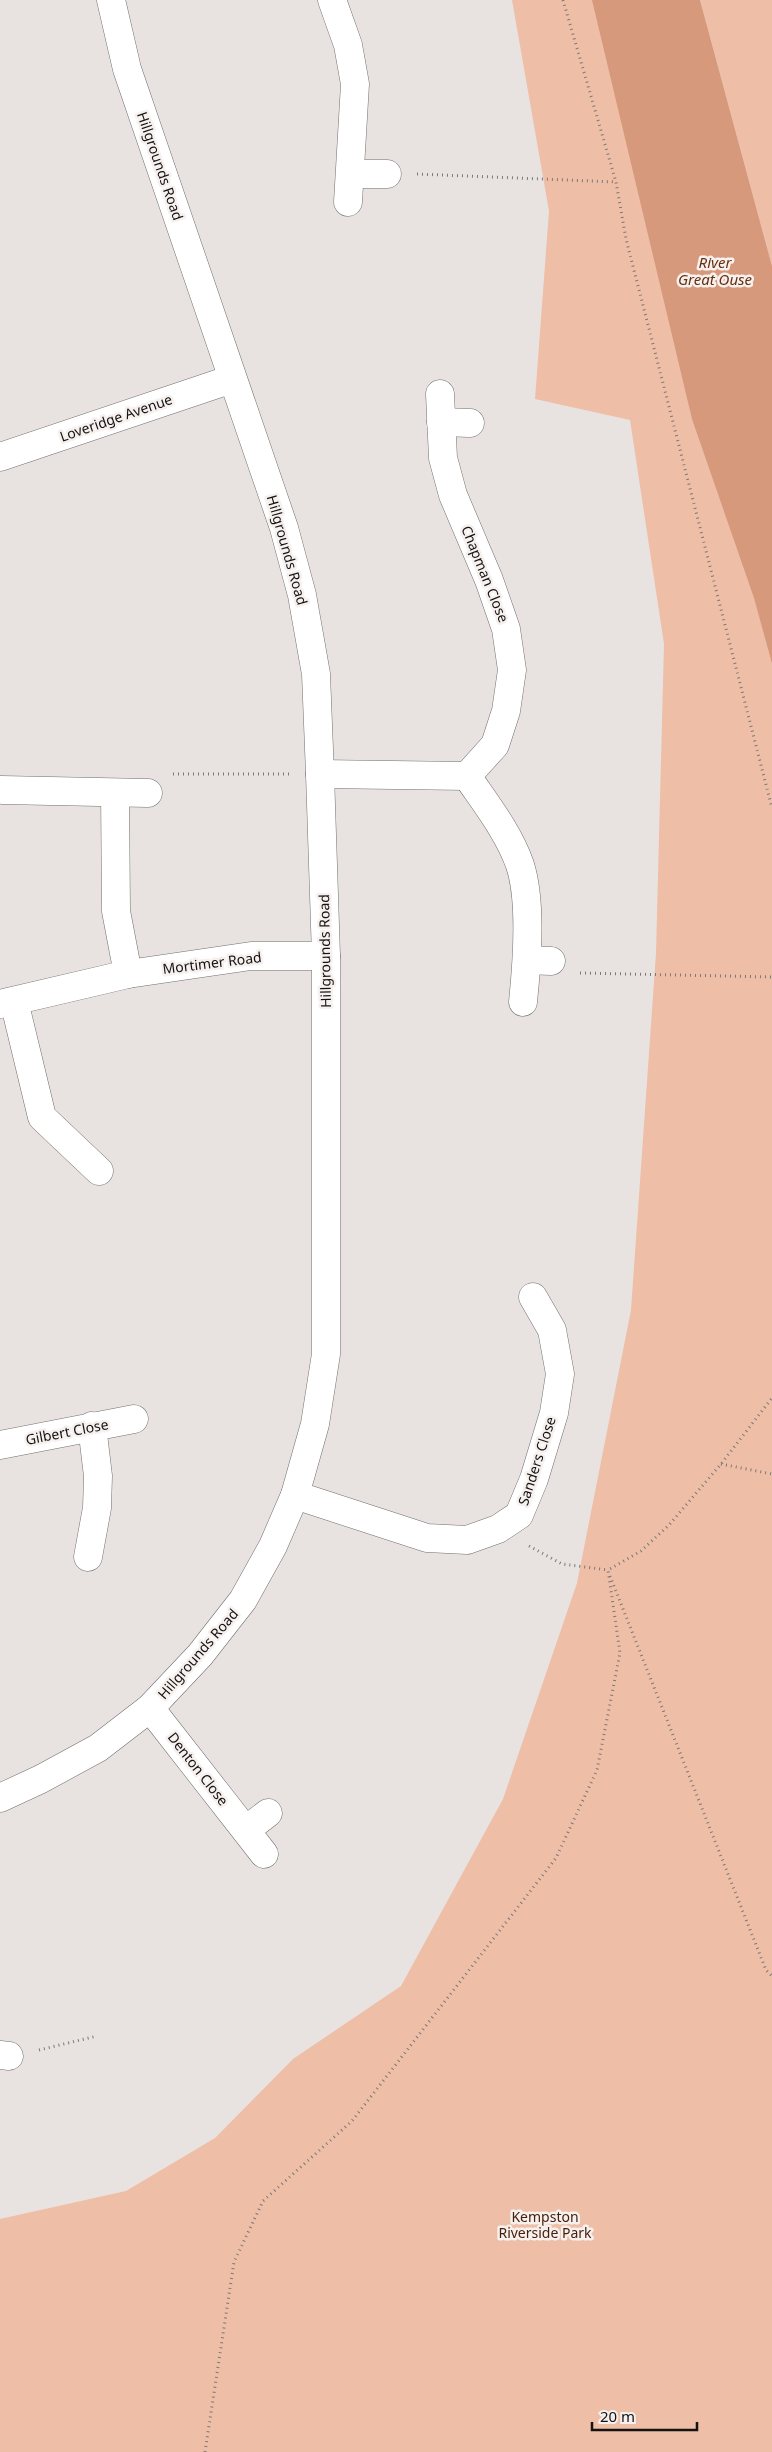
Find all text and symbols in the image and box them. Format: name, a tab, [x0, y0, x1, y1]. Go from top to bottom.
street label: Hillgrounds Road	[133, 109, 188, 223]
water label: River Great Ouse	[678, 252, 753, 289]
street label: Loveridge Avenue	[57, 389, 175, 446]
street label: Hillgrounds Road	[263, 493, 312, 607]
street label: Chapman Close	[457, 523, 514, 625]
street label: Hillgrounds Road	[314, 894, 335, 1008]
street label: Mortimer Road	[161, 947, 263, 978]
street label: Gilbert Close	[24, 1414, 110, 1449]
street label: Sanders Close	[513, 1414, 560, 1508]
street label: Hillgrounds Road	[153, 1605, 242, 1703]
street label: Denton Close	[164, 1728, 233, 1809]
park label: Kempston Riverside Park	[498, 2207, 592, 2242]
scale bar	[592, 2400, 697, 2432]
text: 20 m	[600, 2406, 635, 2426]

